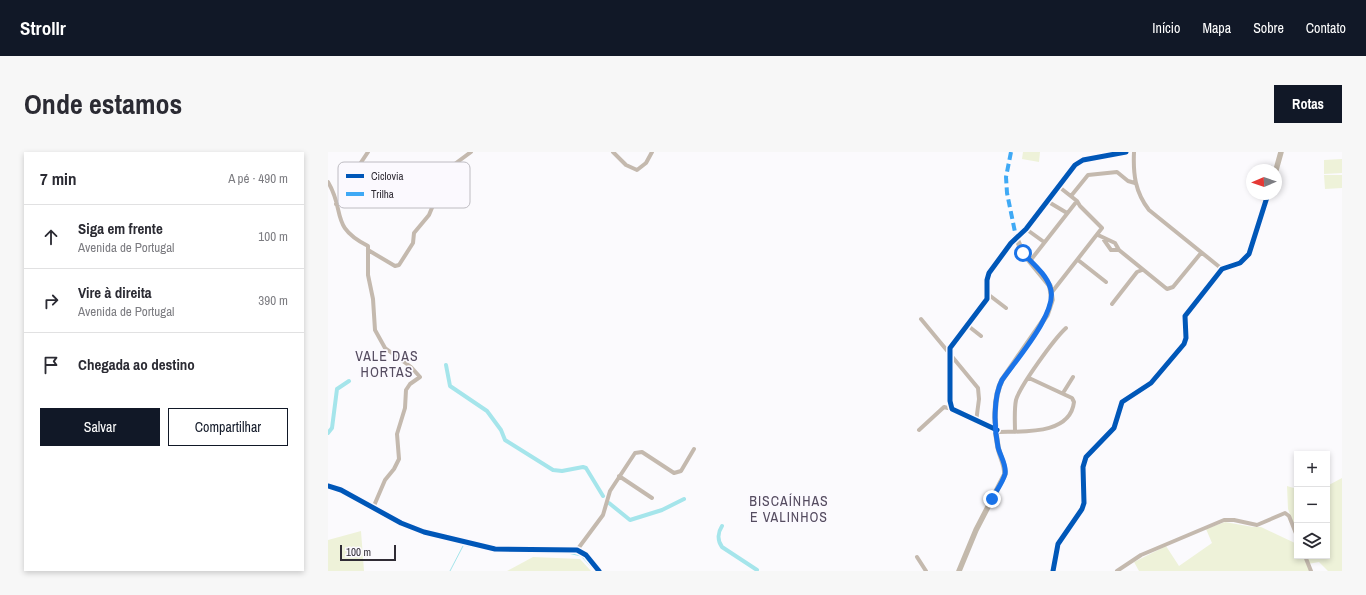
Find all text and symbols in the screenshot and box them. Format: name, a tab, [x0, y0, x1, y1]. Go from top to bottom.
text: Strollr	[20, 15, 66, 41]
text: Início	[1152, 19, 1180, 37]
text: Mapa	[1202, 19, 1231, 37]
text: Sobre	[1253, 19, 1284, 37]
text: Contato	[1306, 19, 1346, 37]
text: Onde estamos	[24, 85, 182, 123]
button: Rotas	[1274, 85, 1342, 123]
legend	[338, 162, 470, 208]
north arrow	[1246, 164, 1282, 200]
text: 7 min	[40, 167, 76, 190]
text: Ciclovia	[371, 169, 404, 183]
text: A pé · 490 m	[228, 170, 288, 187]
text: Trilha	[371, 187, 394, 201]
text: Siga em frente	[78, 218, 163, 239]
icon: ahead	[40, 226, 62, 248]
text: 100 m	[258, 228, 288, 245]
text: Avenida de Portugal	[78, 239, 174, 256]
route start	[1014, 244, 1032, 262]
text: Vire à direita	[78, 282, 152, 303]
icon: right	[40, 290, 62, 312]
text: 390 m	[258, 292, 288, 309]
text: Avenida de Portugal	[78, 303, 174, 320]
district label: VALE DAS HORTAS	[355, 347, 419, 381]
icon: arrive	[40, 354, 62, 376]
text: Chegada ao destino	[78, 354, 195, 375]
button: Salvar	[40, 408, 160, 446]
button: Compartilhar	[168, 408, 288, 446]
map controls	[1294, 451, 1330, 559]
button: +	[1294, 451, 1330, 487]
button: −	[1294, 487, 1330, 523]
route end	[983, 490, 1001, 508]
district label: BISCAÍNHAS E VALINHOS	[749, 492, 829, 526]
button: layers	[1294, 523, 1330, 559]
scale bar	[340, 543, 396, 562]
text: 100 m	[346, 545, 371, 559]

